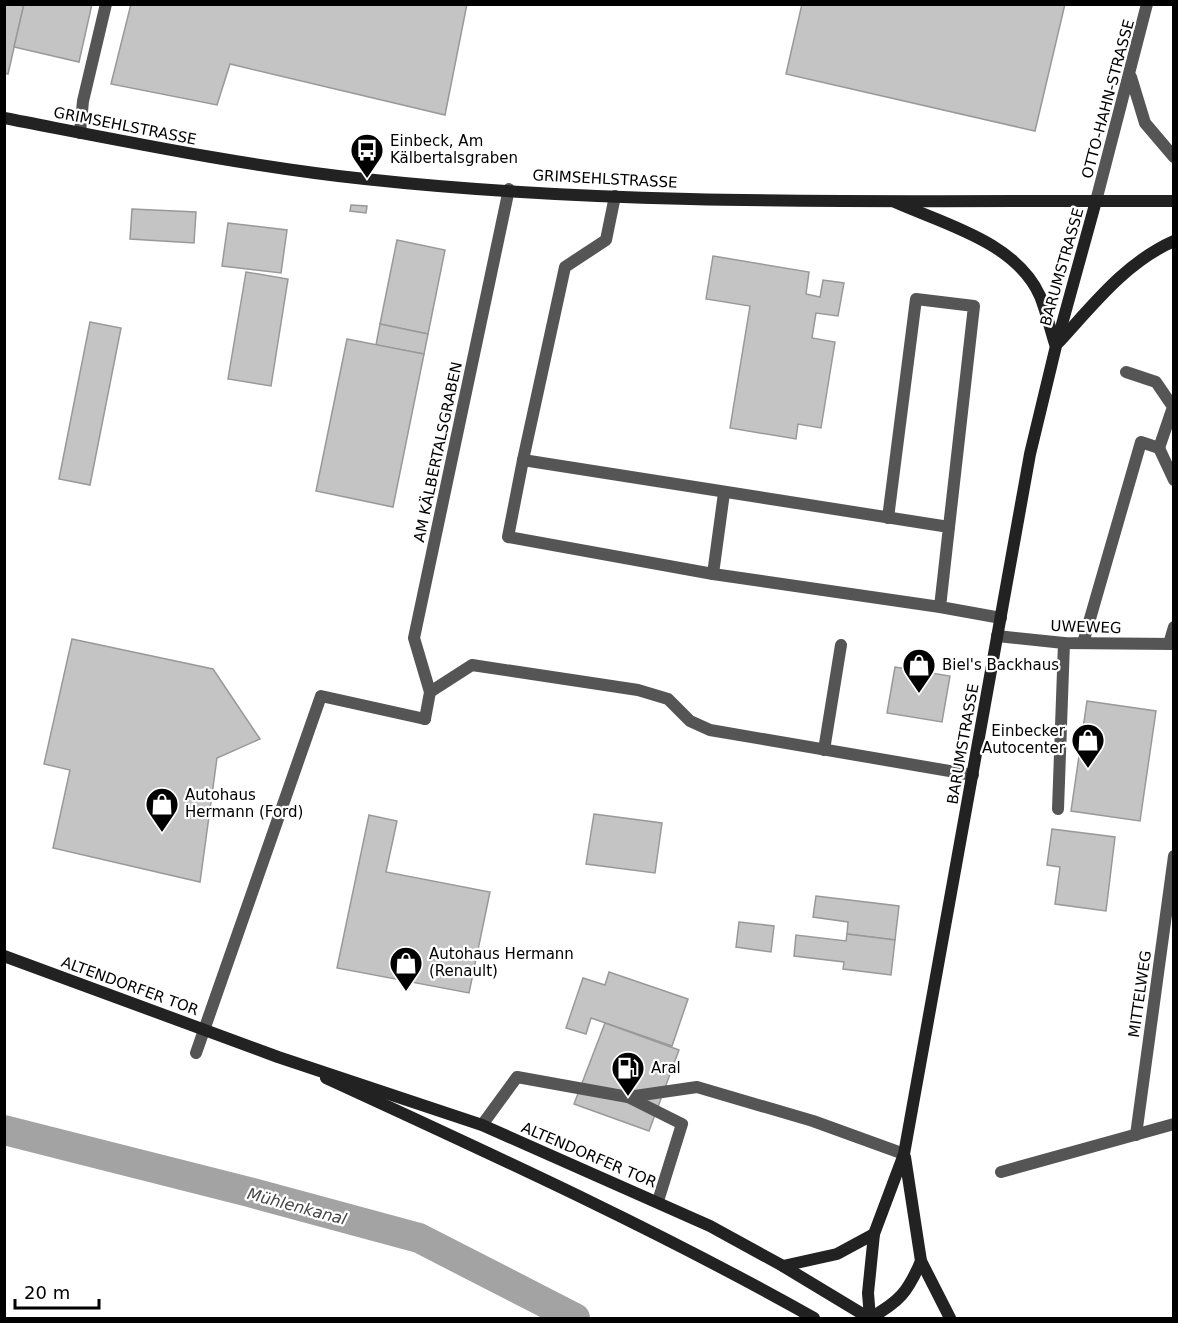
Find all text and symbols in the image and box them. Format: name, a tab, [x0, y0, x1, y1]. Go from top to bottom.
street label: OTTO-HAHN-STRASSE	[1078, 17, 1138, 181]
street label: GRIMSEHLSTRASSE	[52, 103, 198, 149]
bus stop icon: Einbeck, Am Kälbertalsgraben	[349, 132, 385, 179]
place label: Einbeck, Am Kälbertalsgraben	[390, 132, 518, 167]
street label: GRIMSEHLSTRASSE	[532, 166, 678, 192]
street label: BARUMSTRASSE	[1037, 206, 1087, 328]
street label: AM KÄLBERTALSGRABEN	[409, 360, 466, 544]
street label: UWEWEG	[1050, 617, 1122, 637]
shop icon: Biel's Backhaus	[901, 647, 937, 694]
place label: Biel's Backhaus	[942, 656, 1059, 674]
street label: BARUMSTRASSE	[944, 682, 982, 806]
place label: Einbecker Autocenter	[982, 722, 1066, 757]
shop icon: Einbecker Autocenter	[1070, 722, 1106, 769]
shop icon: Autohaus Hermann (Ford)	[144, 786, 180, 833]
place label: Autohaus Hermann (Ford)	[185, 786, 303, 821]
shop icon: Autohaus Hermann (Renault)	[388, 945, 424, 992]
place label: Autohaus Hermann (Renault)	[429, 945, 574, 980]
street label: MITTELWEG	[1125, 949, 1155, 1039]
street label: ALTENDORFER TOR	[59, 953, 201, 1019]
fuel station icon: Aral	[610, 1050, 646, 1097]
place label: Aral	[651, 1059, 681, 1077]
street label: ALTENDORFER TOR	[519, 1118, 659, 1192]
water label: Mühlenkanal	[245, 1184, 349, 1229]
scale bar	[15, 1272, 99, 1310]
text: 20 m	[24, 1282, 70, 1303]

